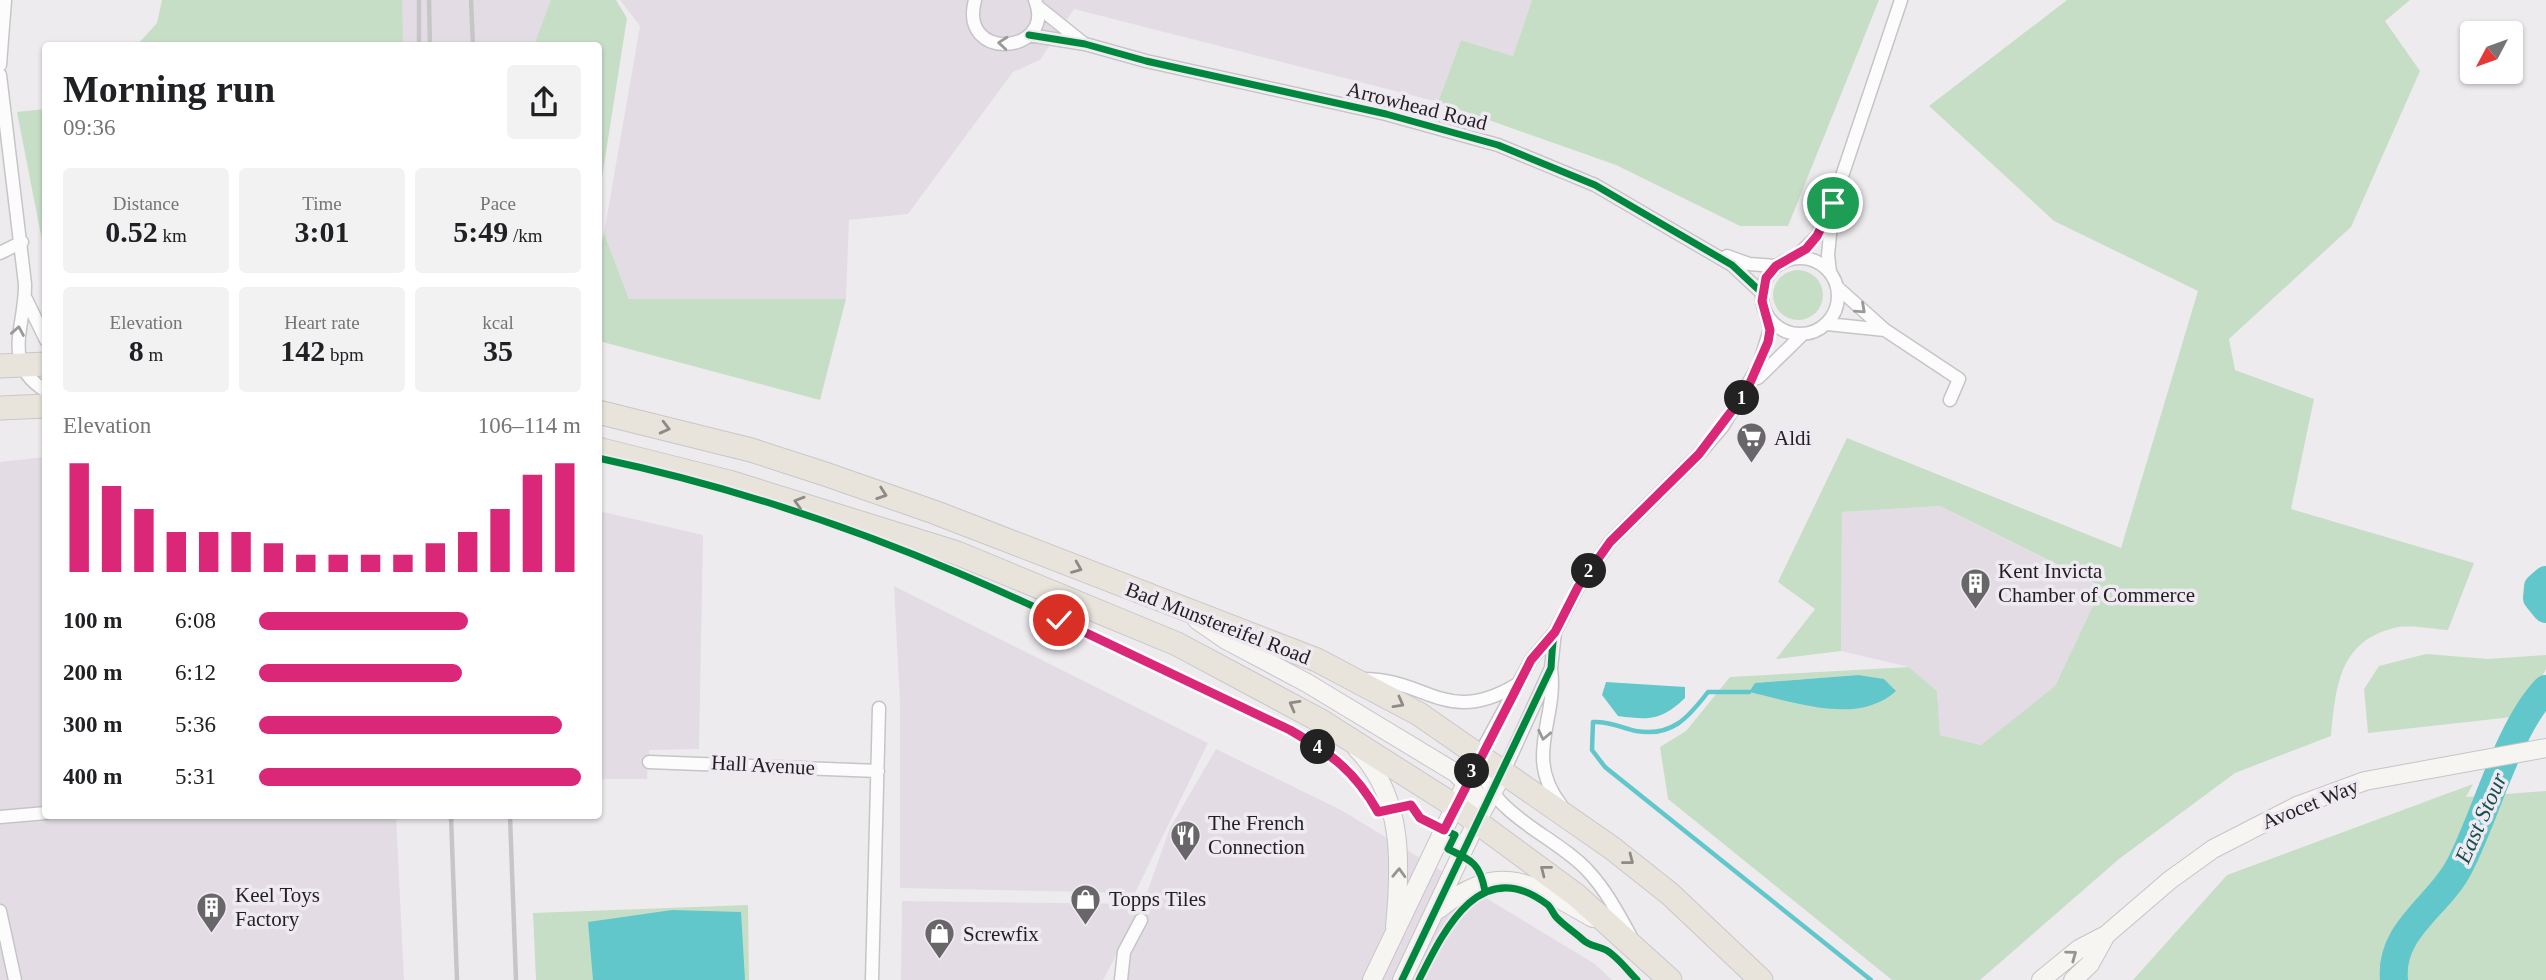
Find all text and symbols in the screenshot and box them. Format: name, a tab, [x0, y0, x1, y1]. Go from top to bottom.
north arrow	[2460, 21, 2524, 84]
map controls	[2460, 21, 2523, 84]
one-way arrow	[997, 36, 1008, 51]
button: share	[507, 65, 581, 139]
text: Morning run	[63, 68, 275, 110]
street label: Arrowhead Road	[1344, 77, 1490, 135]
text: 09:36	[63, 115, 115, 140]
pin	[1803, 173, 1863, 233]
icon: arrive	[1814, 184, 1852, 222]
text: Distance	[113, 193, 179, 214]
text: Time	[302, 193, 342, 214]
text: Pace	[480, 193, 516, 214]
text: 0.52	[105, 215, 158, 248]
text: 3:01	[295, 215, 350, 248]
text: 5:49	[453, 215, 508, 248]
text: km	[158, 225, 187, 246]
text: /km	[508, 225, 543, 246]
one-way arrow	[1853, 301, 1866, 313]
text: Elevation	[110, 312, 182, 333]
text: Heart rate	[284, 312, 360, 333]
text: kcal	[482, 312, 514, 333]
one-way arrow	[10, 325, 25, 337]
text: 8	[129, 334, 144, 367]
text: 142	[280, 334, 325, 367]
text: 35	[483, 334, 513, 367]
text: m	[144, 344, 163, 365]
text: bpm	[325, 344, 364, 365]
pin: 1	[1724, 380, 1760, 416]
text: 1	[1737, 387, 1746, 408]
text: Elevation	[63, 413, 151, 438]
text: 106–114 m	[478, 413, 581, 438]
one-way arrow	[659, 420, 671, 434]
supermarket icon: Aldi	[1734, 421, 1768, 465]
place label: Aldi	[1774, 426, 1812, 450]
one-way arrow	[876, 486, 888, 500]
one-way arrow	[793, 496, 805, 511]
pin: 2	[1572, 554, 1606, 588]
place label: Kent Invicta Chamber of Commerce	[1998, 559, 2195, 607]
one-way arrow	[1070, 560, 1082, 574]
text: 2	[1584, 560, 1593, 581]
building icon: Kent Invicta Chamber of Commerce	[1958, 566, 1992, 610]
street label: Bad Munstereifel Road	[1122, 577, 1314, 669]
pin	[1029, 590, 1089, 650]
icon: check	[1040, 601, 1078, 639]
text: 100 m	[63, 608, 122, 633]
text: 6:08	[175, 608, 216, 633]
text: 200 m	[63, 660, 122, 685]
text: 6:12	[175, 660, 216, 685]
one-way arrow	[1392, 695, 1404, 708]
one-way arrow	[1289, 700, 1301, 713]
text: 300 m	[63, 712, 122, 737]
text: 5:36	[175, 712, 216, 737]
one-way arrow	[1537, 729, 1552, 741]
pin: 4	[1300, 730, 1336, 764]
text: 4	[1313, 736, 1322, 757]
street label: Hall Avenue	[710, 750, 816, 780]
pin: 3	[1454, 754, 1490, 788]
text: 3	[1467, 760, 1476, 781]
text: 400 m	[63, 764, 122, 789]
text: 5:31	[175, 764, 216, 789]
water label: East Stour	[2450, 768, 2512, 868]
street label: Avocet Way	[2258, 774, 2362, 834]
place label: The French Connection	[1208, 811, 1305, 859]
restaurant icon: The French Connection	[1168, 818, 1202, 862]
one-way arrow	[1621, 852, 1634, 865]
one-way arrow	[1541, 866, 1553, 879]
one-way arrow	[1391, 867, 1406, 878]
shop icon: Topps Tiles	[1069, 882, 1103, 926]
place label: Keel Toys Factory	[235, 883, 320, 931]
place label: Topps Tiles	[1109, 887, 1206, 911]
building icon: Keel Toys Factory	[195, 890, 229, 934]
shop icon: Screwfix	[923, 917, 957, 961]
place label: Screwfix	[963, 922, 1039, 946]
one-way arrow	[2064, 950, 2077, 963]

